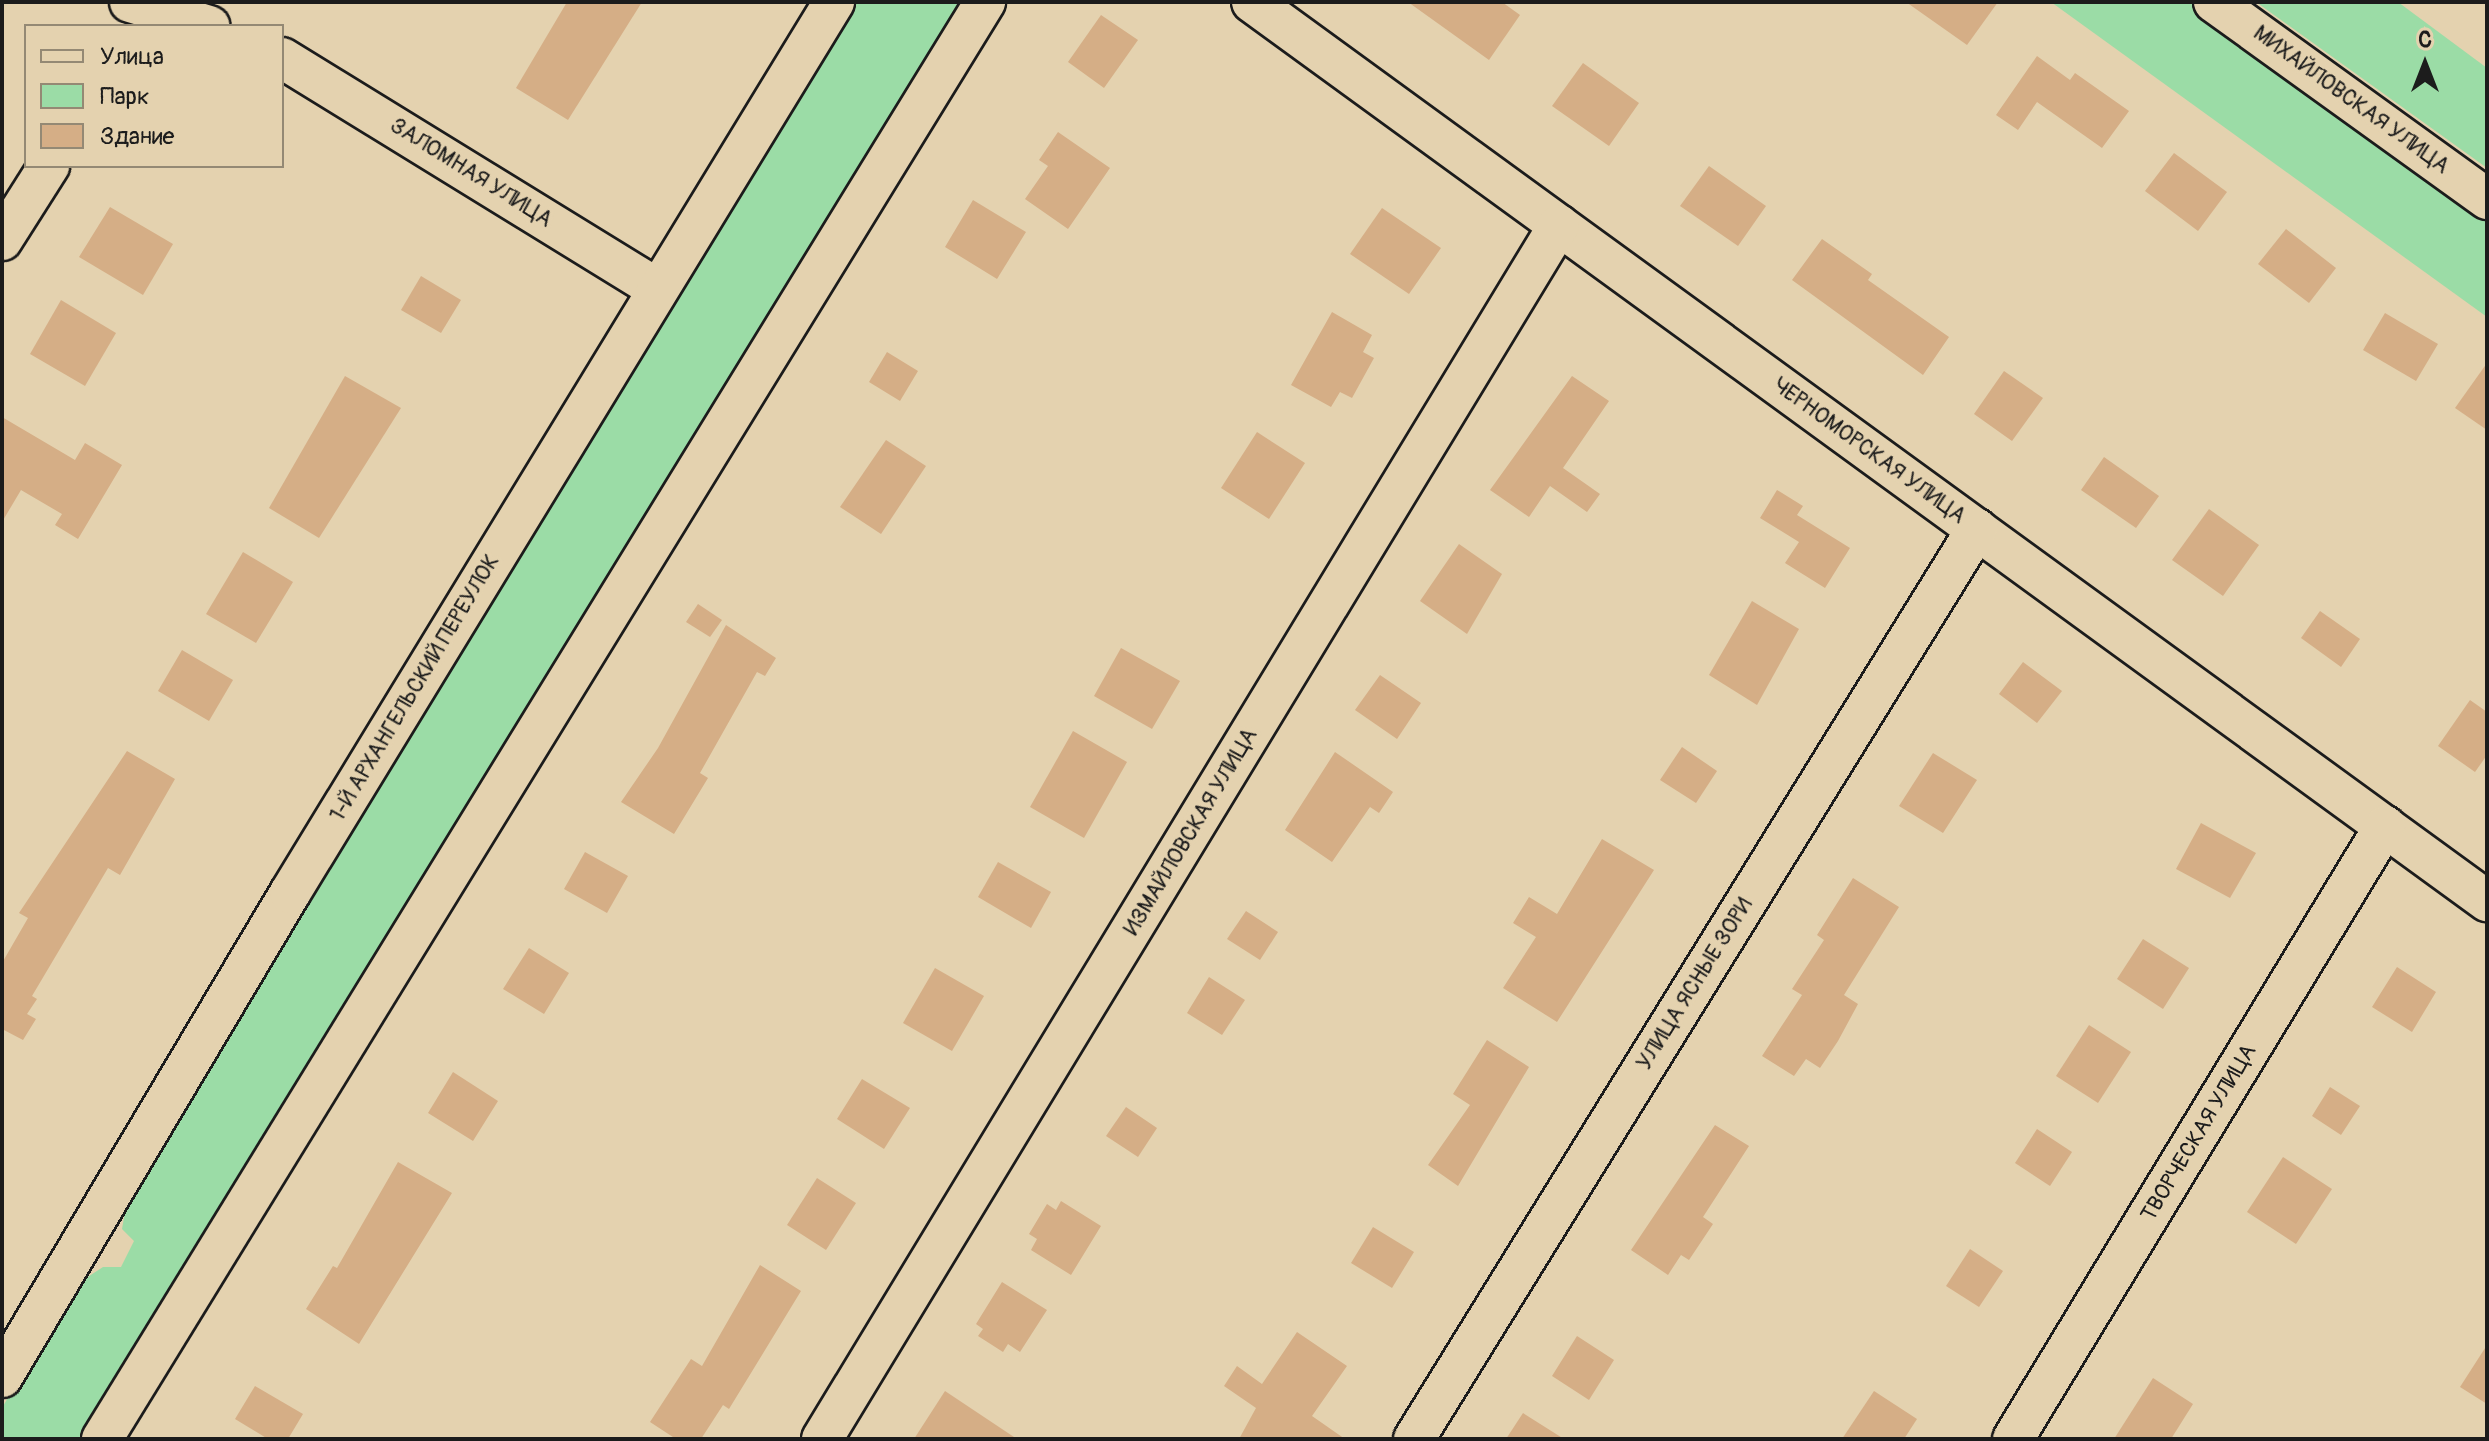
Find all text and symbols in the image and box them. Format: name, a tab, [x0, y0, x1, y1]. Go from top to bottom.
street label: МИХАЙЛОВСКАЯ УЛИЦА	[2248, 20, 2454, 180]
legend	[24, 24, 284, 168]
north arrow	[2385, 24, 2465, 104]
text: Улица	[100, 42, 164, 71]
text: Парк	[100, 82, 149, 111]
street label: ЗАЛОМНАЯ УЛИЦА	[385, 113, 557, 233]
text: Здание	[100, 122, 174, 151]
street label: ЧЕРНОМОРСКАЯ УЛИЦА	[1768, 372, 1970, 530]
street label: 1-Й АРХАНГЕЛЬСКИЙ ПЕРЕУЛОК	[325, 550, 505, 826]
street label: ИЗМАЙЛОВСКАЯ УЛИЦА	[1119, 724, 1263, 940]
street label: УЛИЦА ЯСНЫЕ ЗОРИ	[1631, 893, 1759, 1075]
street label: ТВОРЧЕСКАЯ УЛИЦА	[2136, 1040, 2262, 1226]

